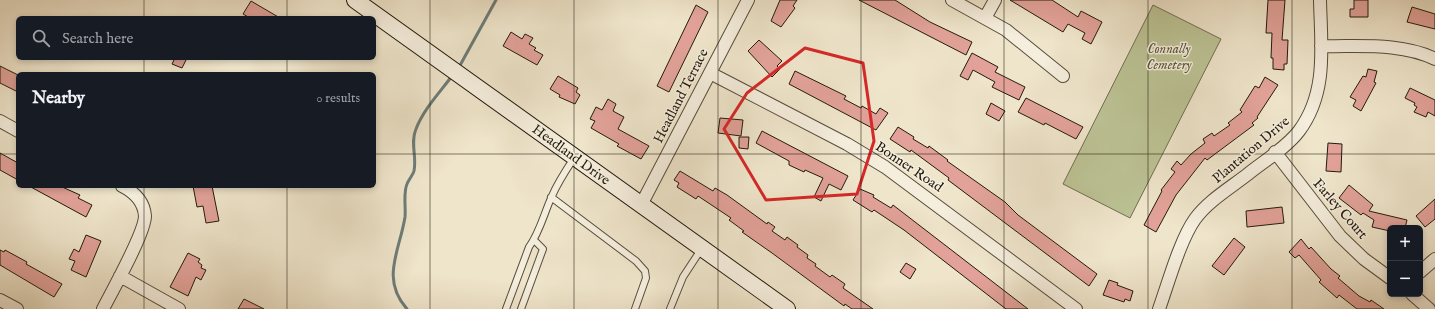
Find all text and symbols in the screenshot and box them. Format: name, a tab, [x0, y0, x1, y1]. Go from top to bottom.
search box	[16, 16, 376, 60]
icon: search	[30, 27, 52, 49]
text: Search here	[62, 29, 133, 48]
park label: Connally Cemetery	[1146, 40, 1192, 74]
street label: Headland Terrace	[649, 45, 713, 146]
text: Nearby	[32, 88, 85, 109]
text: 0 results	[316, 90, 360, 107]
street label: Plantation Drive	[1209, 112, 1294, 188]
street label: Headland Drive	[528, 121, 614, 190]
street label: Bonner Road	[872, 138, 947, 197]
street label: Farley Court	[1309, 175, 1371, 243]
map controls	[1387, 225, 1423, 297]
button: +	[1387, 225, 1423, 261]
button: −	[1387, 261, 1423, 297]

